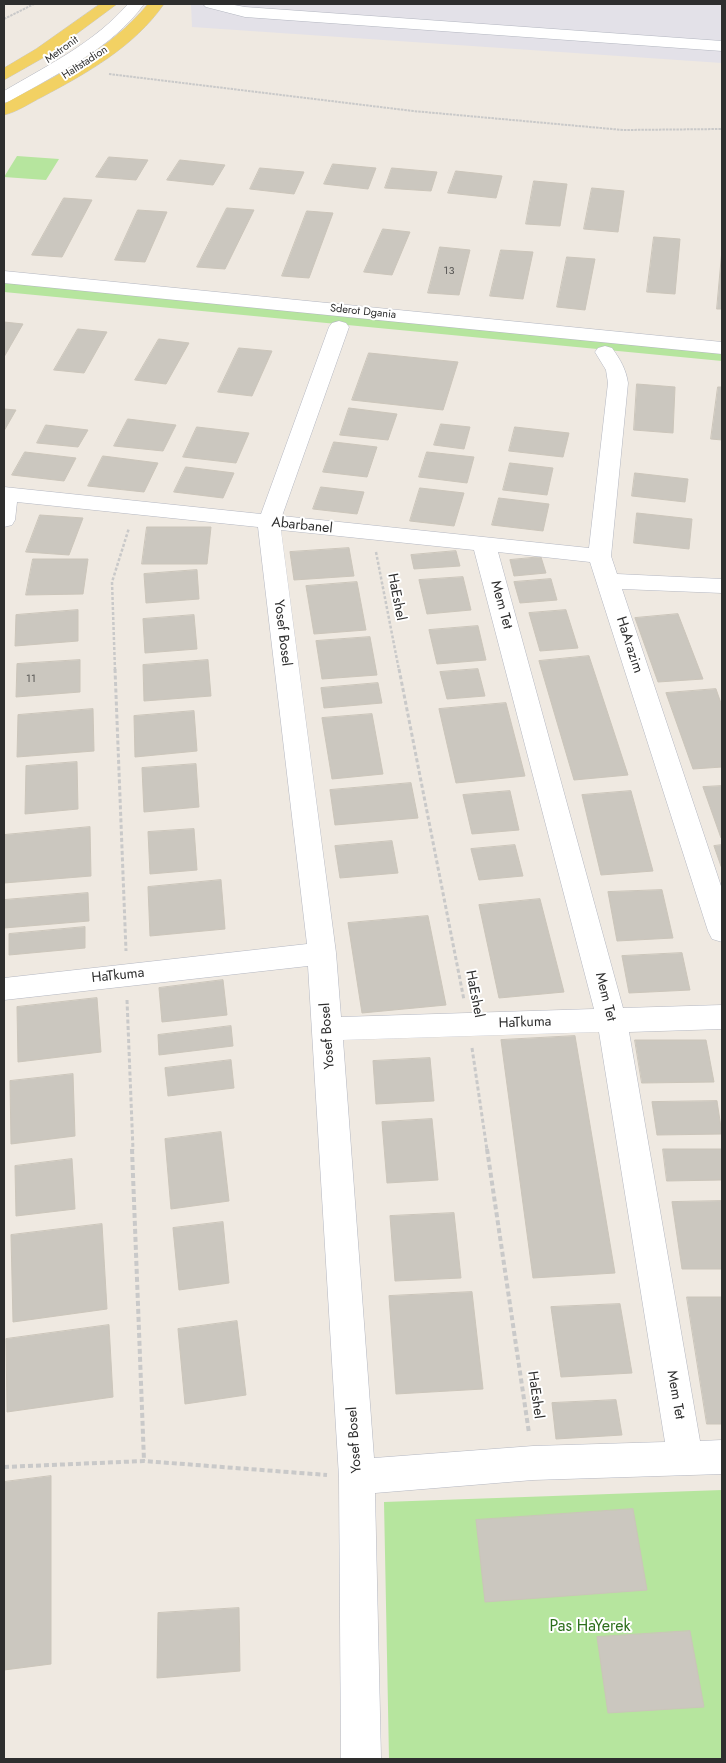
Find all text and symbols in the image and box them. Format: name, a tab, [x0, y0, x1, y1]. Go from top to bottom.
street label: Metronit	[43, 33, 81, 67]
street label: HaItstadion	[60, 43, 110, 83]
house number: 13	[444, 264, 454, 278]
street label: Sderot Dgania	[329, 302, 397, 322]
street label: Abarbanel	[271, 514, 333, 538]
street label: HaEshel	[383, 572, 409, 622]
street label: Mem Tet	[486, 579, 516, 631]
street label: Yosef Bosel	[270, 599, 294, 667]
street label: HaArazim	[612, 615, 646, 675]
house number: 11	[26, 672, 36, 686]
street label: HaTkuma	[91, 965, 145, 987]
street label: HaEshel	[461, 969, 487, 1019]
street label: Mem Tet	[591, 971, 619, 1023]
street label: Yosef Bosel	[317, 1002, 339, 1070]
street label: HaTkuma	[498, 1014, 552, 1032]
street label: Mem Tet	[662, 1369, 688, 1421]
street label: HaEshel	[523, 1370, 547, 1420]
street label: Yosef Bosel	[344, 1406, 366, 1474]
park label: Pas HaYerek	[550, 1617, 630, 1637]

